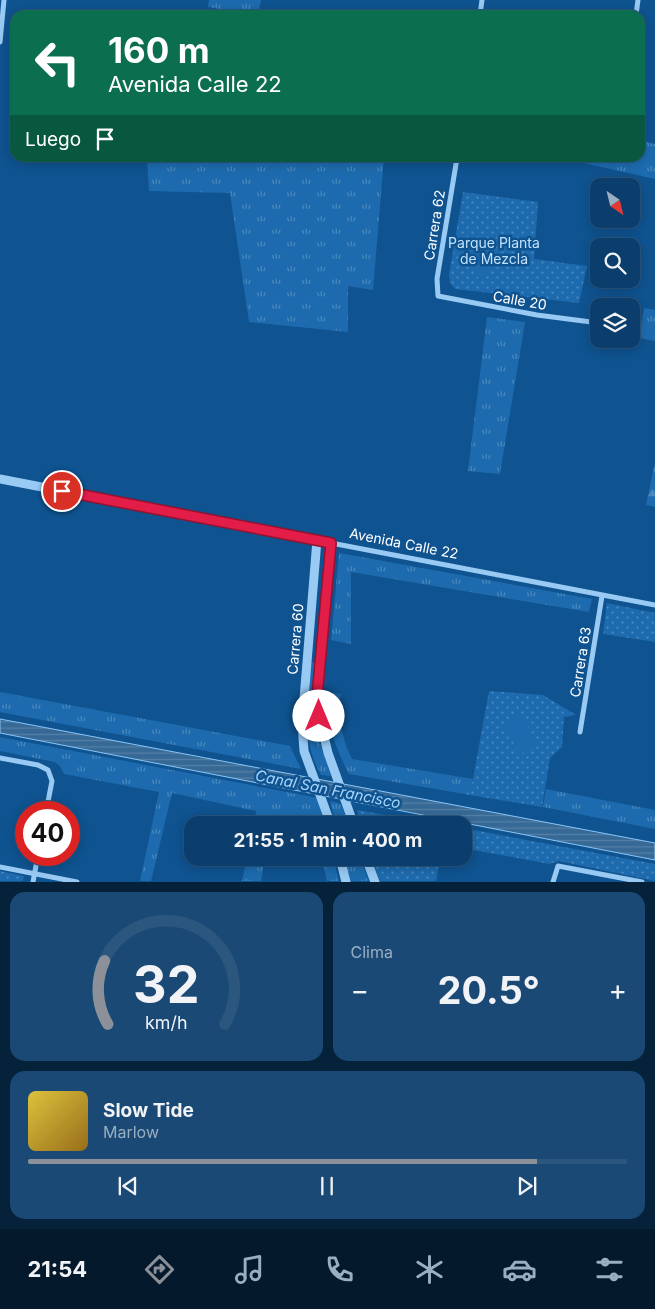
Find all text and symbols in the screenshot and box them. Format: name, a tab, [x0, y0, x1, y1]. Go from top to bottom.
text: 160 m	[108, 29, 210, 71]
icon: left	[25, 30, 90, 95]
text: Avenida Calle 22	[108, 71, 282, 97]
icon: arrive	[91, 125, 119, 153]
text: Luego	[25, 128, 81, 151]
north arrow	[590, 178, 640, 228]
map controls	[590, 178, 640, 348]
street label: Carrera 62	[420, 189, 448, 261]
park label: Parque Planta de Mezcla	[448, 234, 540, 267]
button: search	[590, 238, 640, 288]
street label: Calle 20	[492, 287, 548, 313]
button: layers	[590, 298, 640, 348]
pin	[41, 470, 83, 512]
icon: arrive	[48, 477, 76, 505]
street label: Avenida Calle 22	[348, 524, 460, 562]
street label: Carrera 60	[283, 603, 307, 675]
street label: Carrera 63	[566, 626, 594, 698]
position arrow	[292, 689, 344, 741]
water label: Canal San Francisco	[254, 766, 402, 812]
speed limit sign: 40	[15, 801, 80, 866]
text: 21:55 · 1 min · 400 m	[234, 829, 422, 852]
text: Clima	[351, 942, 393, 962]
text: 32	[133, 953, 199, 1016]
text: 20.5°	[438, 967, 540, 1013]
text: −	[351, 973, 369, 1007]
text: +	[608, 973, 627, 1007]
text: km/h	[145, 1012, 187, 1033]
text: Slow Tide	[103, 1099, 194, 1122]
text: Marlow	[103, 1122, 159, 1142]
icon: previous	[114, 1172, 142, 1200]
icon: pause	[313, 1172, 341, 1200]
icon: next	[513, 1172, 541, 1200]
icon: directions	[142, 1252, 177, 1287]
icon: music	[232, 1252, 267, 1287]
icon: phone	[322, 1252, 357, 1287]
icon: climate	[412, 1252, 447, 1287]
icon: car	[502, 1252, 537, 1287]
icon: filters	[592, 1252, 627, 1287]
text: 21:54	[28, 1256, 87, 1282]

